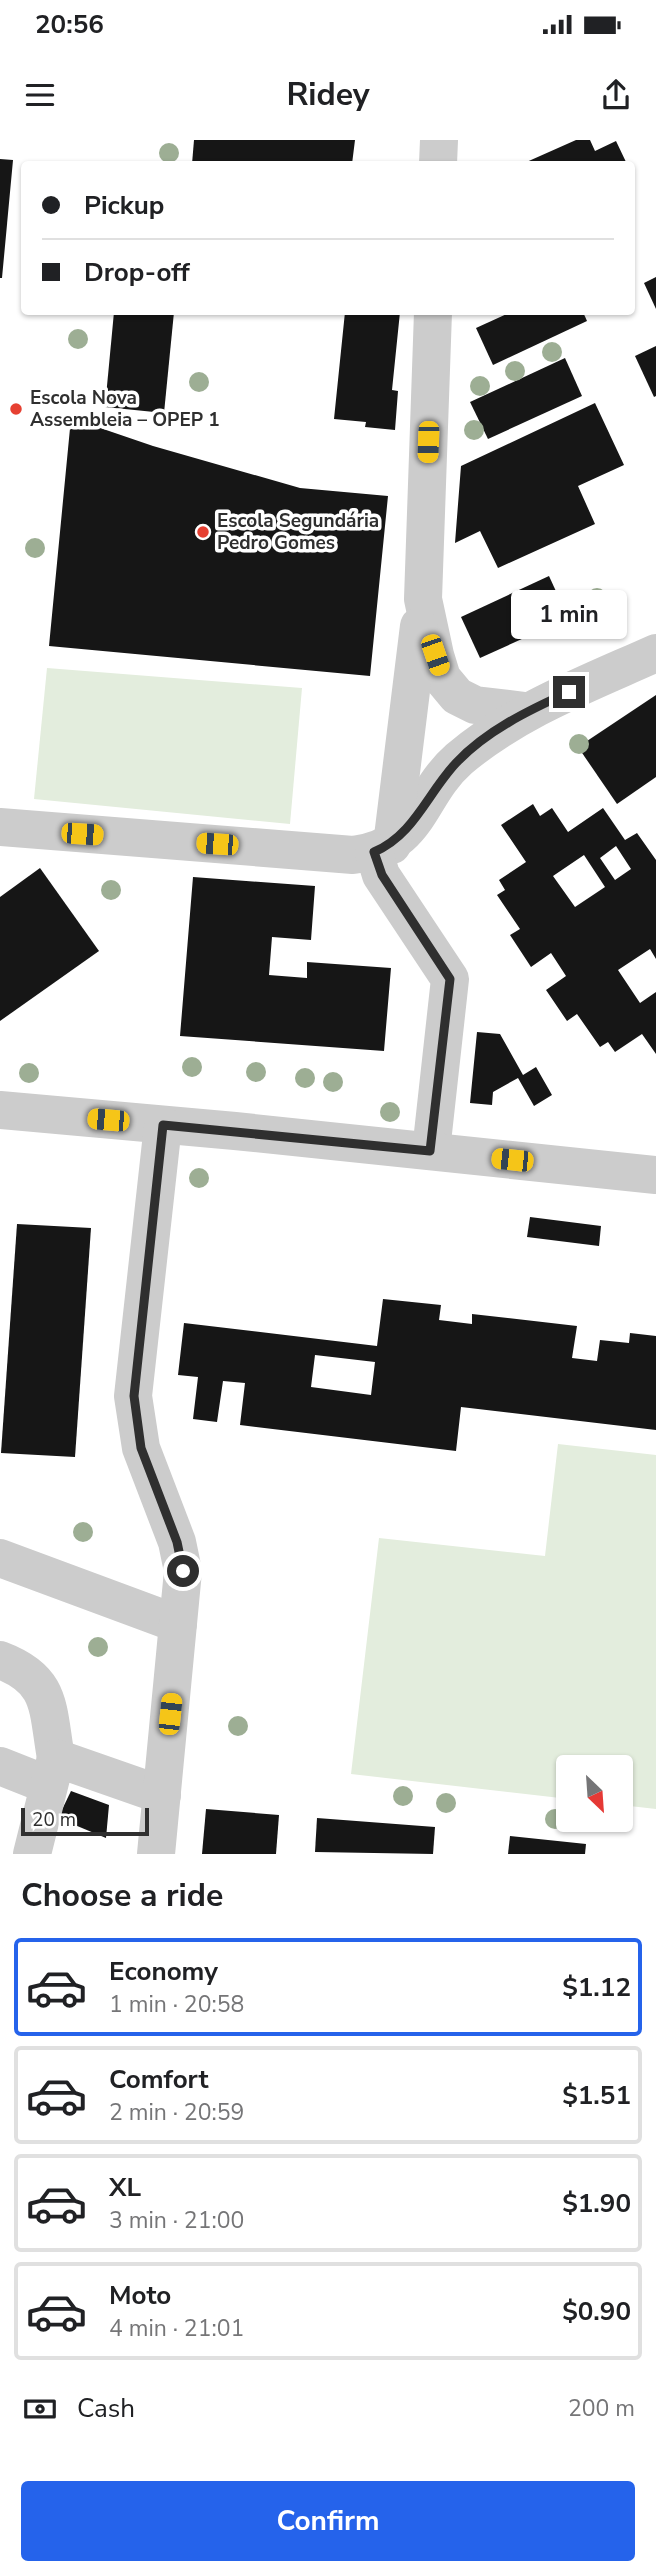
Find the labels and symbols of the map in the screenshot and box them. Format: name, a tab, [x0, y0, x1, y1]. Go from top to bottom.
place label: Escola Nova Assembleia – OPEP 1	[30, 385, 220, 433]
marker: Escola Nova Assembleia – OPEP 1	[8, 401, 24, 417]
car	[417, 421, 440, 463]
place label: Escola Segundária Pedro Gomes	[217, 508, 379, 556]
marker: Escola Segundária Pedro Gomes	[195, 524, 211, 540]
callout: 1 min	[511, 590, 627, 640]
car	[419, 632, 452, 678]
route end	[553, 676, 585, 708]
car	[61, 822, 104, 846]
car	[196, 832, 239, 856]
car	[87, 1108, 130, 1132]
car	[491, 1147, 534, 1173]
route start	[167, 1555, 199, 1587]
car	[158, 1692, 183, 1736]
north arrow	[556, 1755, 634, 1832]
scale bar	[21, 1805, 149, 1837]

